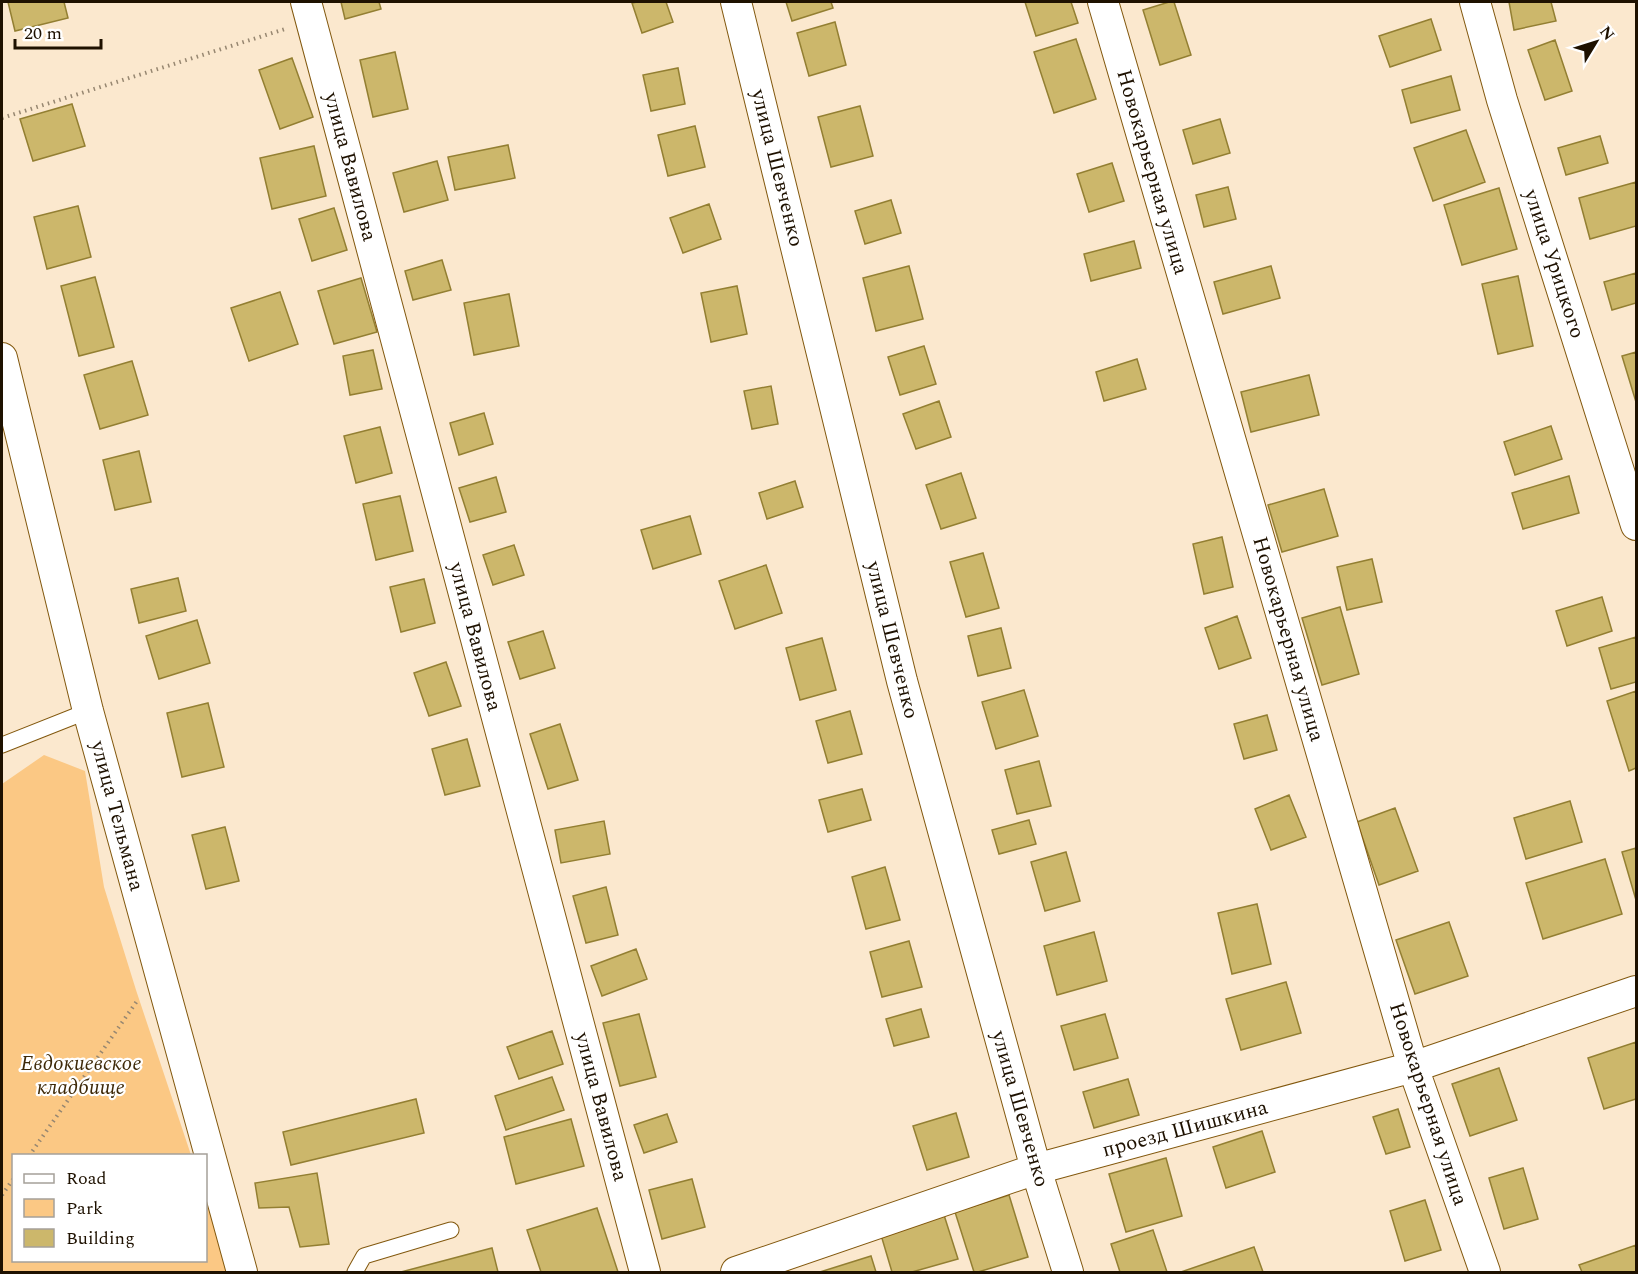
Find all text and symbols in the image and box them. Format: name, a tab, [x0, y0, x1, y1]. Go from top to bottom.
scale bar	[15, 12, 100, 50]
north arrow	[1566, 12, 1626, 72]
text: 20 m	[24, 20, 62, 47]
text: N	[1594, 21, 1621, 46]
street label: Новокарьерная улица	[1107, 66, 1197, 279]
street label: улица Шевченко	[742, 85, 812, 250]
street label: улица Вавилова	[314, 88, 385, 246]
street label: улица Урицкого	[1514, 184, 1593, 343]
street label: Новокарьерная улица	[1243, 533, 1333, 746]
street label: улица Шевченко	[857, 557, 927, 722]
street label: улица Вавилова	[439, 558, 510, 716]
street label: улица Тельмана	[81, 736, 153, 895]
street label: Новокарьерная улица	[1380, 998, 1476, 1211]
street label: улица Шевченко	[982, 1026, 1058, 1191]
street label: улица Вавилова	[565, 1028, 636, 1186]
park label: Евдокиевское кладбище	[20, 1048, 142, 1104]
street label: проезд Шишкина	[1098, 1091, 1272, 1167]
legend	[12, 1154, 207, 1262]
text: Road	[66, 1165, 107, 1192]
text: Park	[66, 1195, 103, 1222]
text: Building	[66, 1225, 135, 1252]

